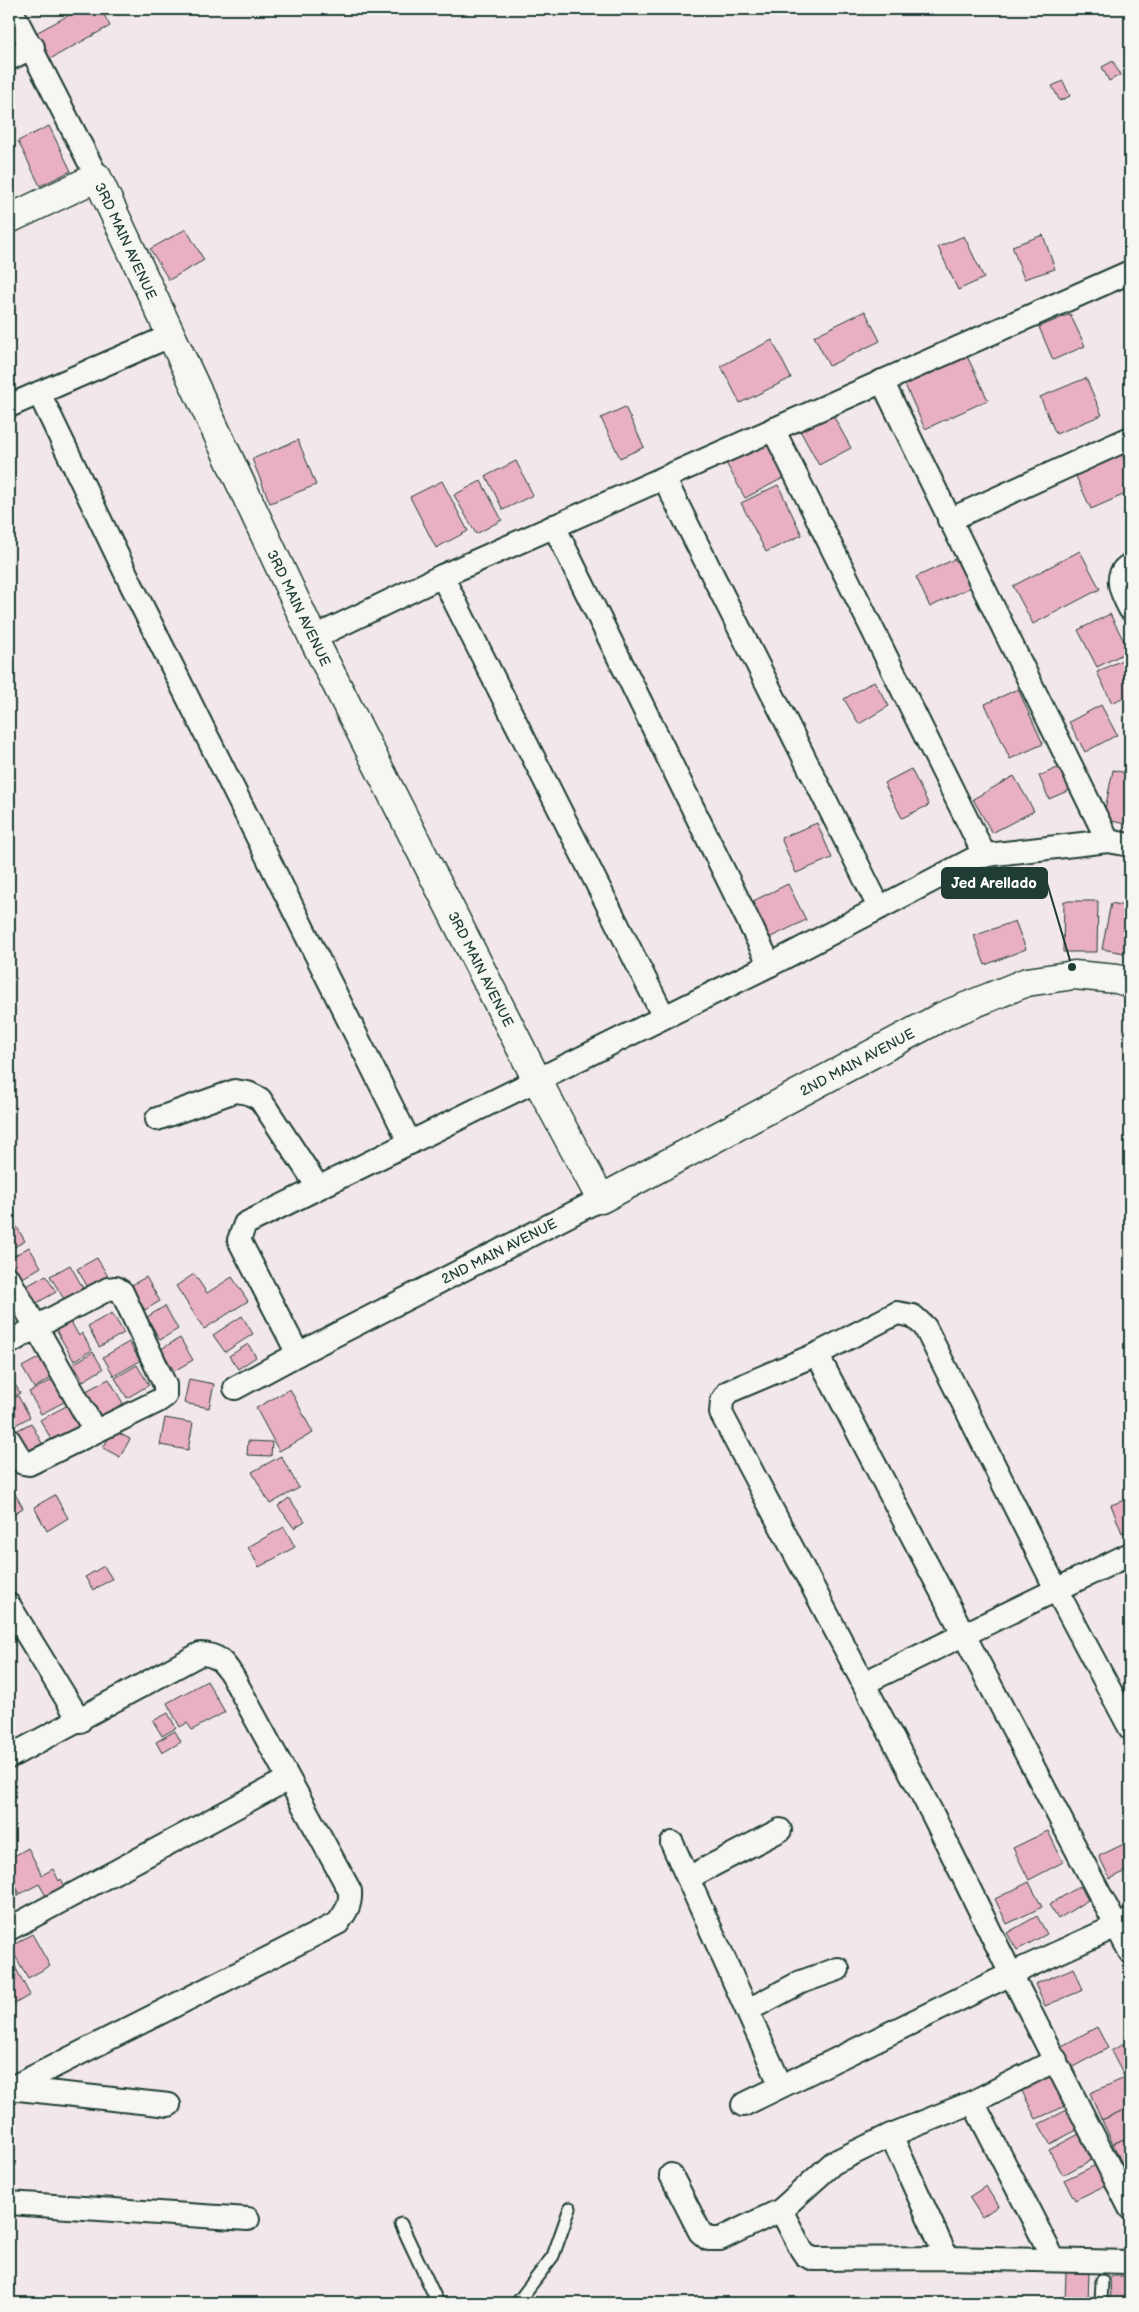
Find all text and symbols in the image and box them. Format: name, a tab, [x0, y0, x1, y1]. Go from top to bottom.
street label: 3RD MAIN AVENUE	[91, 180, 160, 302]
street label: 3RD MAIN AVENUE	[263, 547, 334, 669]
callout: Jed Arellado	[942, 868, 1047, 898]
text: Jed Arellado	[951, 874, 1037, 893]
street label: 3RD MAIN AVENUE	[444, 909, 517, 1030]
street label: 2ND MAIN AVENUE	[797, 1025, 917, 1100]
street label: 2ND MAIN AVENUE	[439, 1215, 560, 1288]

